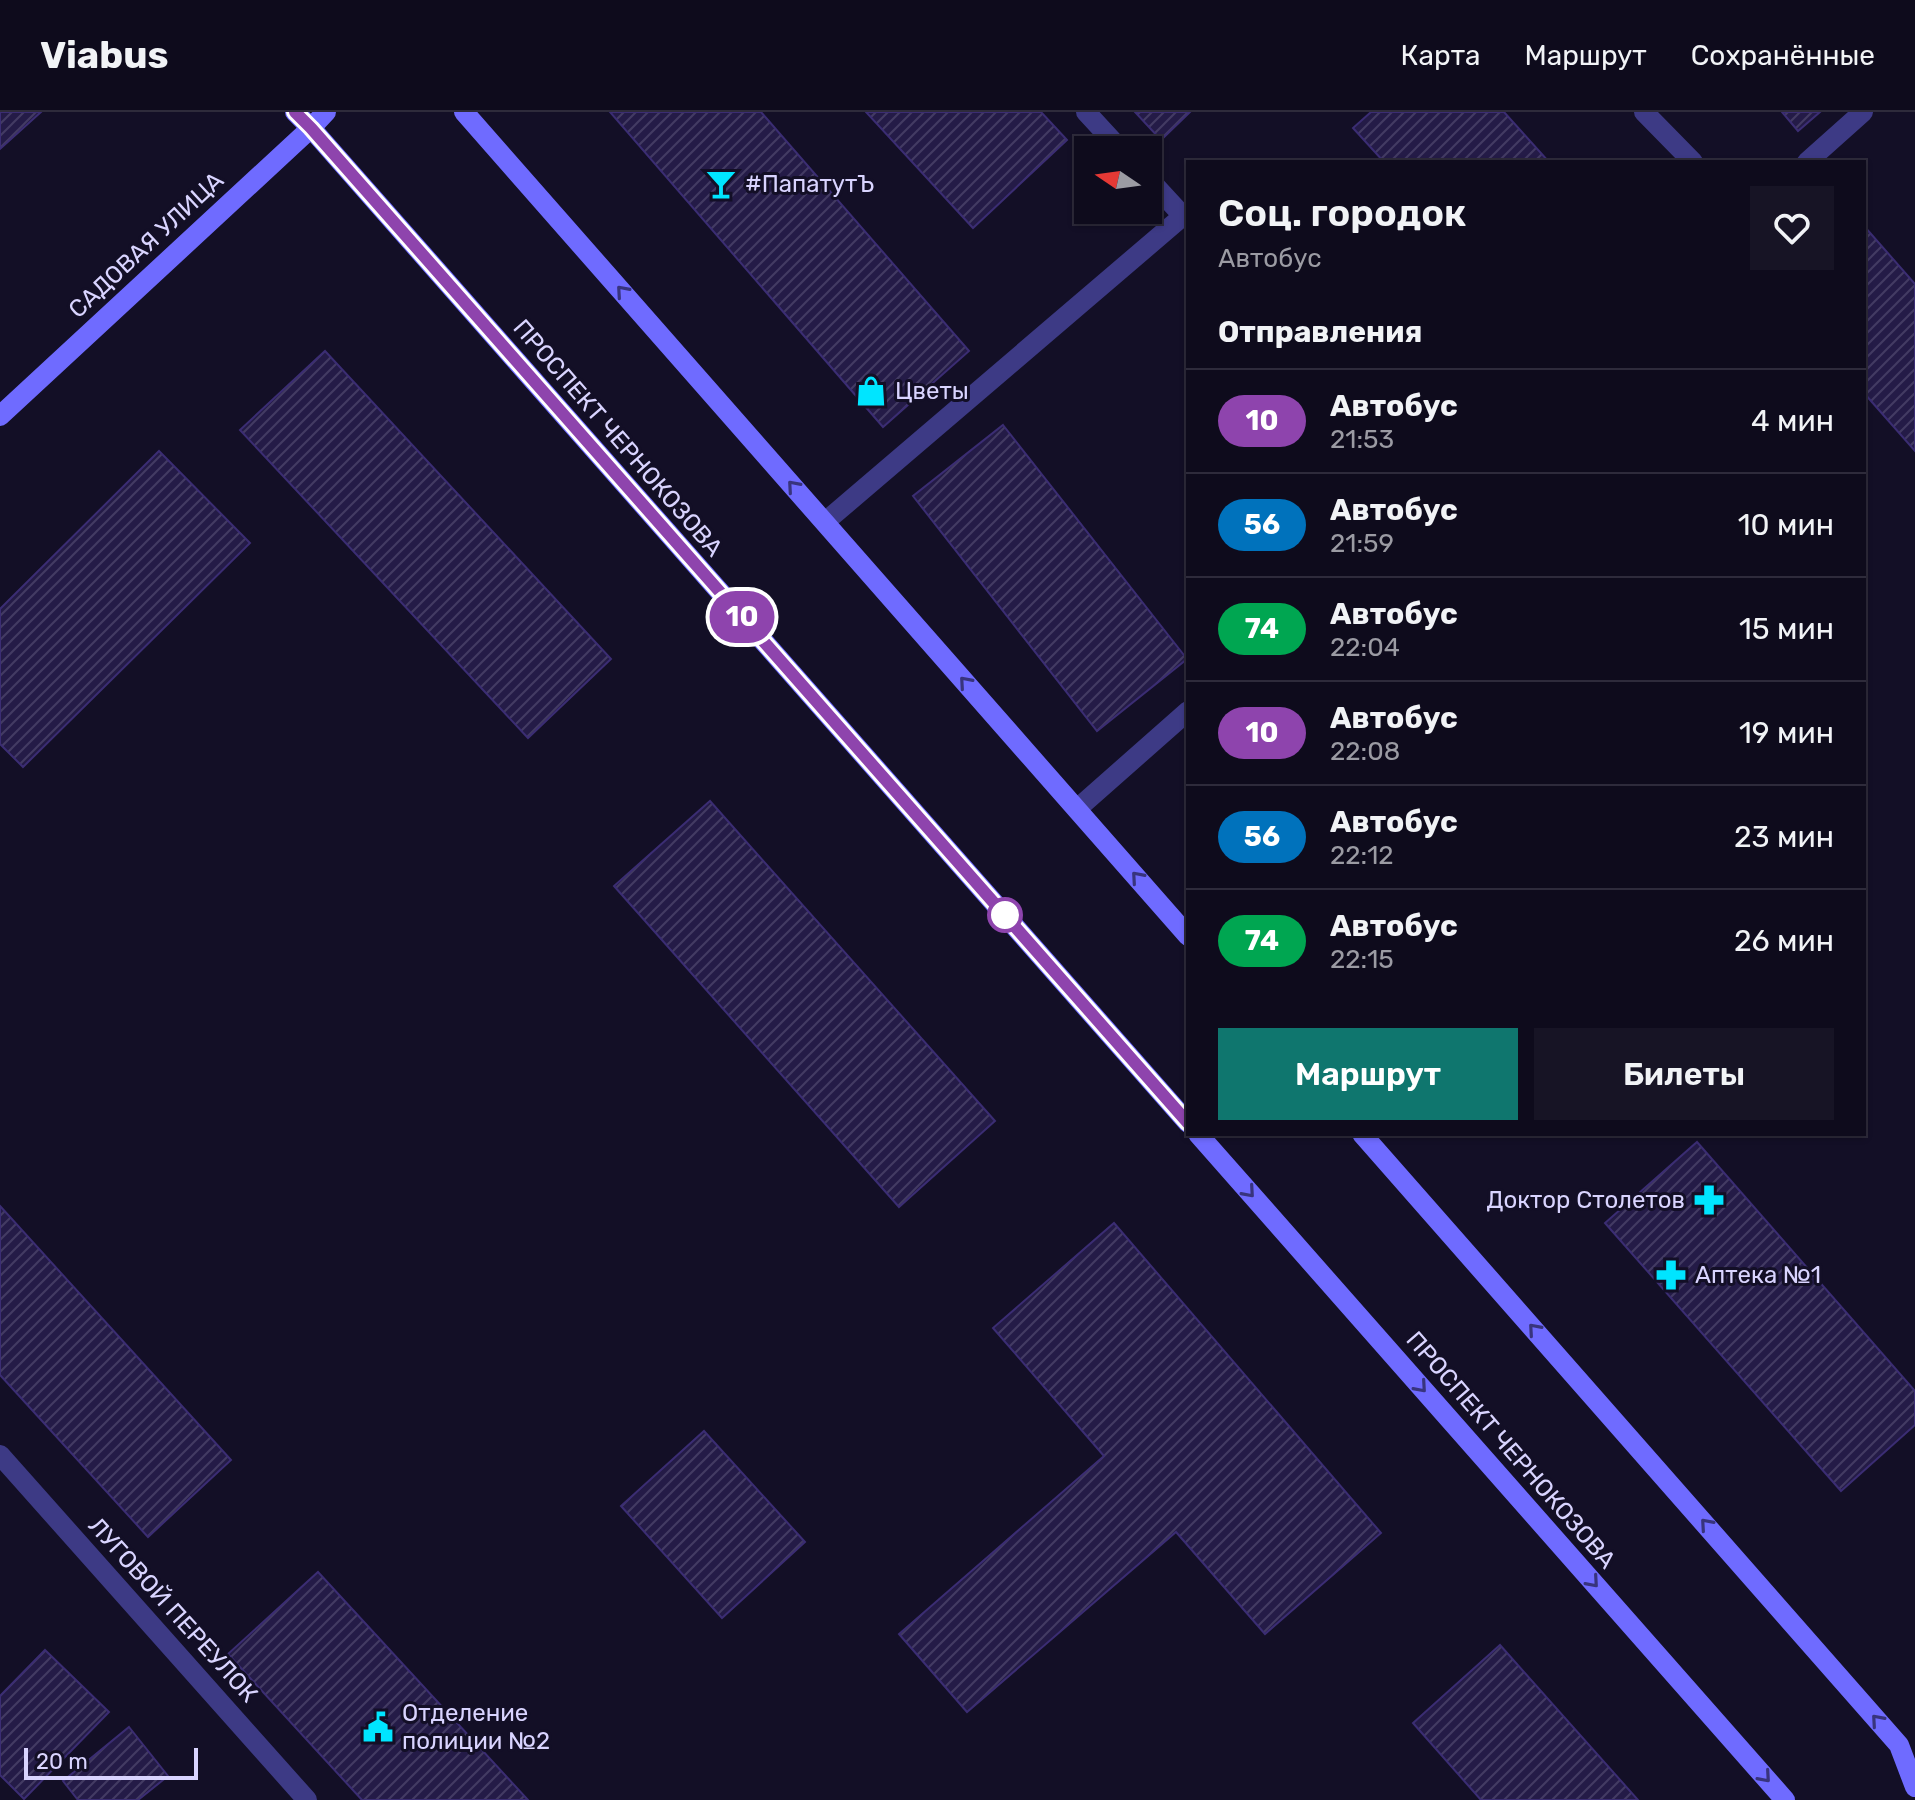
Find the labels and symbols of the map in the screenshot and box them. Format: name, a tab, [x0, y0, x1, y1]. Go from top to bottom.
north arrow	[1074, 136, 1162, 224]
street label: САДОВАЯ УЛИЦА	[63, 166, 229, 324]
bar icon: #ПапатутЪ	[704, 167, 738, 201]
place label: #ПапатутЪ	[745, 170, 874, 198]
one-way arrow	[617, 286, 631, 300]
street label: ПРОСПЕКТ ЧЕРНОКОЗОВА	[508, 314, 728, 562]
shop icon: Цветы	[854, 374, 888, 408]
place label: Цветы	[895, 377, 969, 405]
one-way arrow	[789, 481, 803, 496]
line badge: 10	[706, 591, 778, 643]
one-way arrow	[960, 676, 975, 691]
one-way arrow	[1132, 872, 1146, 886]
unlabelled marker	[988, 898, 1022, 932]
one-way arrow	[1240, 1183, 1254, 1198]
pharmacy icon: Доктор Столетов	[1692, 1183, 1726, 1217]
place label: Доктор Столетов	[1486, 1186, 1685, 1214]
pharmacy icon: Аптека №1	[1654, 1258, 1688, 1292]
place label: Аптека №1	[1695, 1261, 1821, 1289]
one-way arrow	[1529, 1324, 1544, 1339]
street label: ПРОСПЕКТ ЧЕРНОКОЗОВА	[1401, 1326, 1621, 1574]
one-way arrow	[1412, 1378, 1426, 1393]
street label: ЛУГОВОЙ ПЕРЕУЛОК	[83, 1512, 263, 1708]
one-way arrow	[1701, 1519, 1715, 1534]
one-way arrow	[1584, 1573, 1598, 1588]
place label: Отделение полиции №2	[402, 1699, 550, 1755]
public building icon: Отделение полиции №2	[361, 1710, 395, 1744]
one-way arrow	[1873, 1714, 1887, 1729]
scale bar	[24, 1744, 198, 1780]
one-way arrow	[1756, 1768, 1770, 1783]

